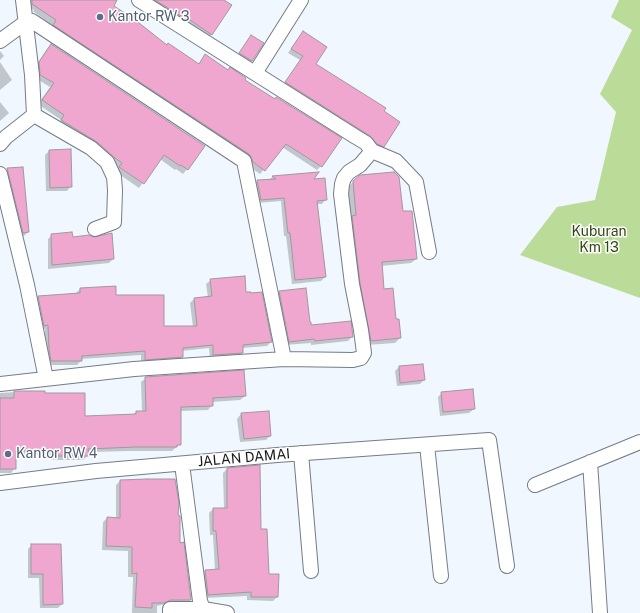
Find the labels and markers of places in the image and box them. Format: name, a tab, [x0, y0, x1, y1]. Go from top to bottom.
place label: Kantor RW 3	[108, 9, 190, 25]
marker: Kantor RW 3	[95, 12, 105, 22]
place label: Kantor RW 4	[16, 446, 98, 462]
marker: Kantor RW 4	[3, 449, 13, 459]

